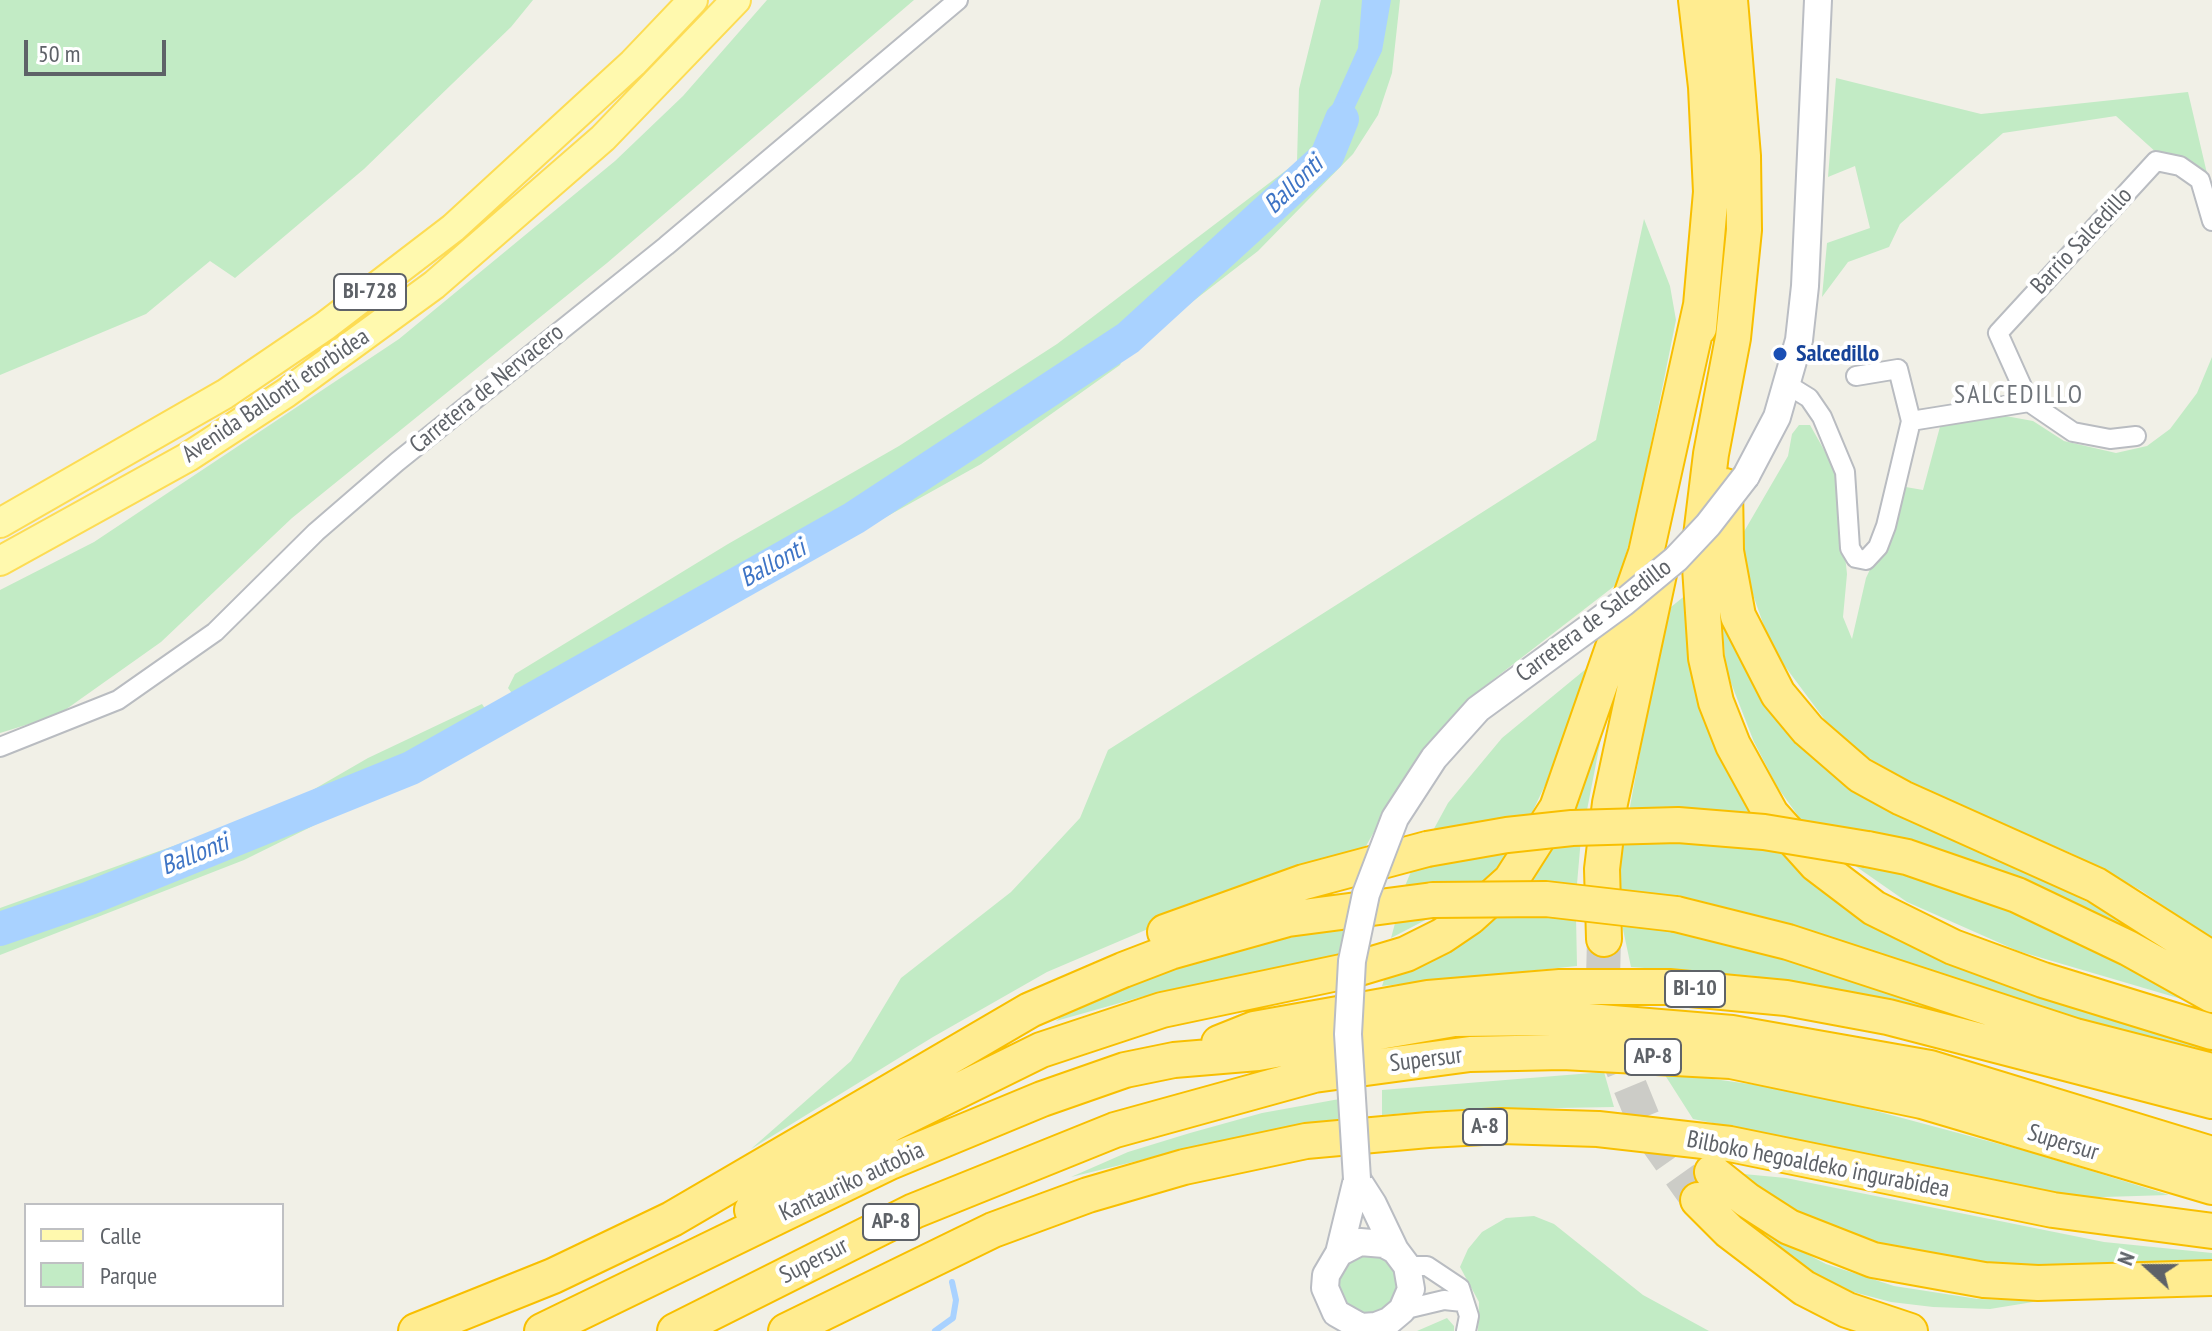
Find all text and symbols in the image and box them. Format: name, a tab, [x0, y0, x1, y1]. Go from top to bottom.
scale bar	[28, 24, 170, 74]
text: 50 m	[38, 38, 80, 69]
water label: Ballonti	[1258, 149, 1330, 221]
street label: Barrio Salcedillo	[2025, 182, 2139, 300]
road number: BI-728	[334, 274, 406, 310]
street label: Carretera de Nervacero	[404, 318, 570, 460]
street label: Avenida Ballonti etorbidea	[177, 323, 375, 469]
place label: Salcedillo	[1796, 340, 1879, 368]
marker: Salcedillo	[1771, 345, 1789, 363]
district label: SALCEDILLO	[1954, 380, 2084, 412]
water label: Ballonti	[735, 533, 811, 595]
street label: Carretera de Salcedillo	[1511, 553, 1677, 689]
water label: Ballonti	[157, 827, 233, 883]
road number: BI-10	[1665, 971, 1725, 1007]
road number: AP-8	[1625, 1039, 1681, 1075]
street label: Supersur	[1388, 1041, 1464, 1079]
road number: A-8	[1463, 1109, 1507, 1145]
street label: Supersur	[2024, 1119, 2102, 1167]
street label: Bilboko hegoaldeko ingurabidea	[1684, 1125, 1952, 1205]
street label: Kantauriko autobia	[775, 1136, 929, 1228]
legend	[24, 1203, 284, 1307]
road number: AP-8	[863, 1204, 919, 1240]
text: Calle	[100, 1220, 141, 1251]
north arrow	[2108, 1227, 2188, 1307]
street label: Supersur	[775, 1232, 853, 1290]
text: N	[2110, 1248, 2141, 1269]
text: Parque	[100, 1260, 157, 1291]

